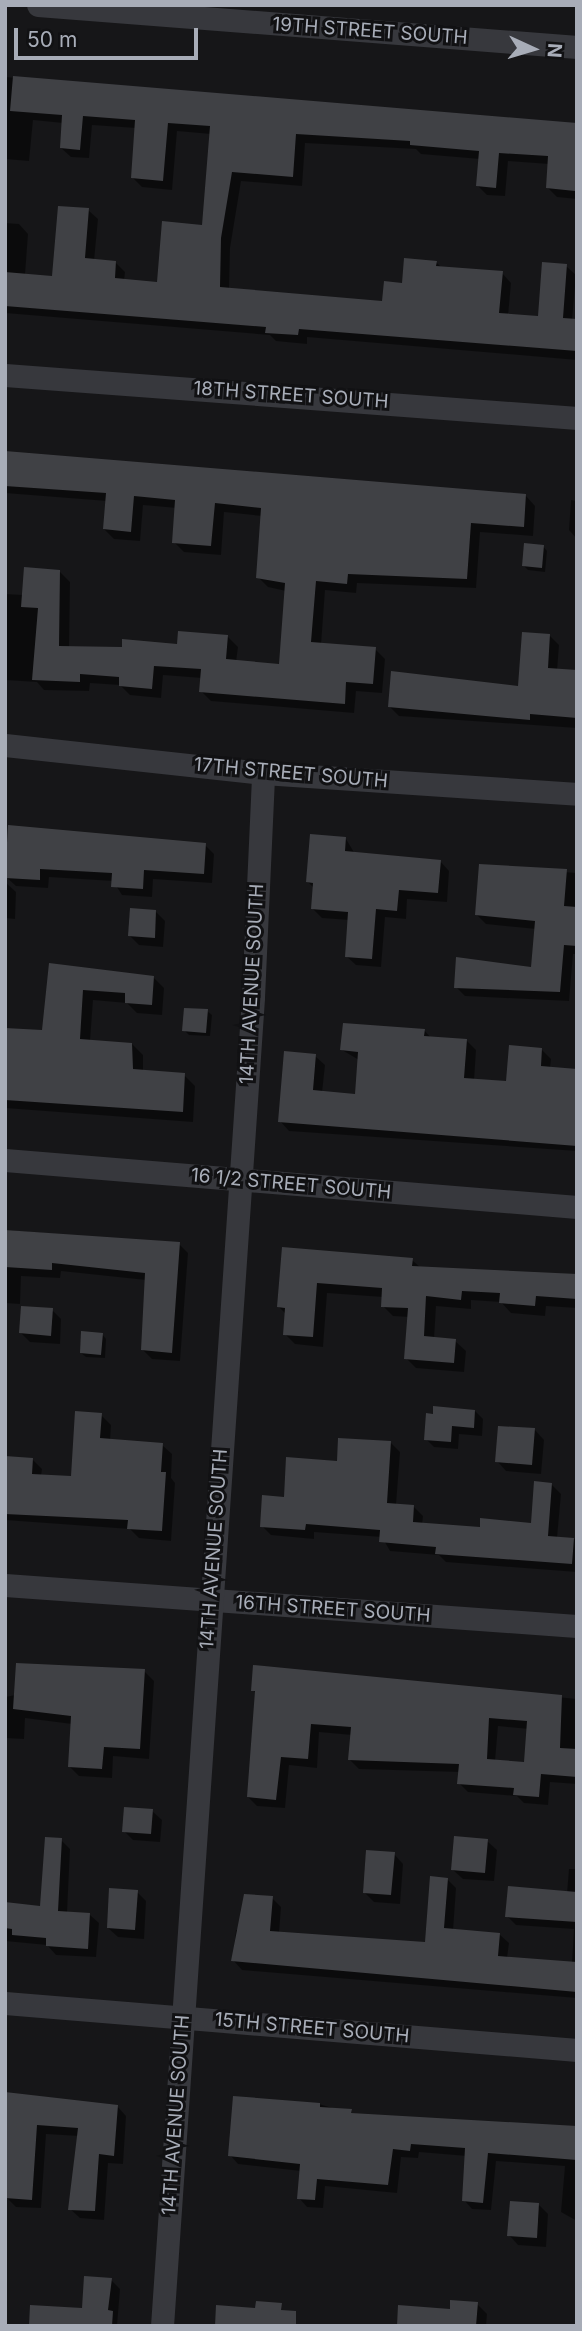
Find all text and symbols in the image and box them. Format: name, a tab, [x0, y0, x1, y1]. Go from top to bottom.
street label: 19TH STREET SOUTH	[272, 13, 468, 49]
scale bar	[18, 14, 201, 58]
north arrow	[498, 14, 568, 84]
text: 50 m	[27, 27, 77, 52]
text: N	[542, 42, 566, 59]
street label: 18TH STREET SOUTH	[193, 377, 389, 413]
street label: 17TH STREET SOUTH	[193, 753, 389, 793]
street label: 14TH AVENUE SOUTH	[235, 883, 269, 1085]
street label: 16 1/2 STREET SOUTH	[190, 1164, 392, 1204]
street label: 14TH AVENUE SOUTH	[196, 1448, 232, 1650]
street label: 16TH STREET SOUTH	[235, 1591, 431, 1627]
street label: 15TH STREET SOUTH	[214, 2008, 410, 2048]
street label: 14TH AVENUE SOUTH	[158, 2014, 194, 2216]

